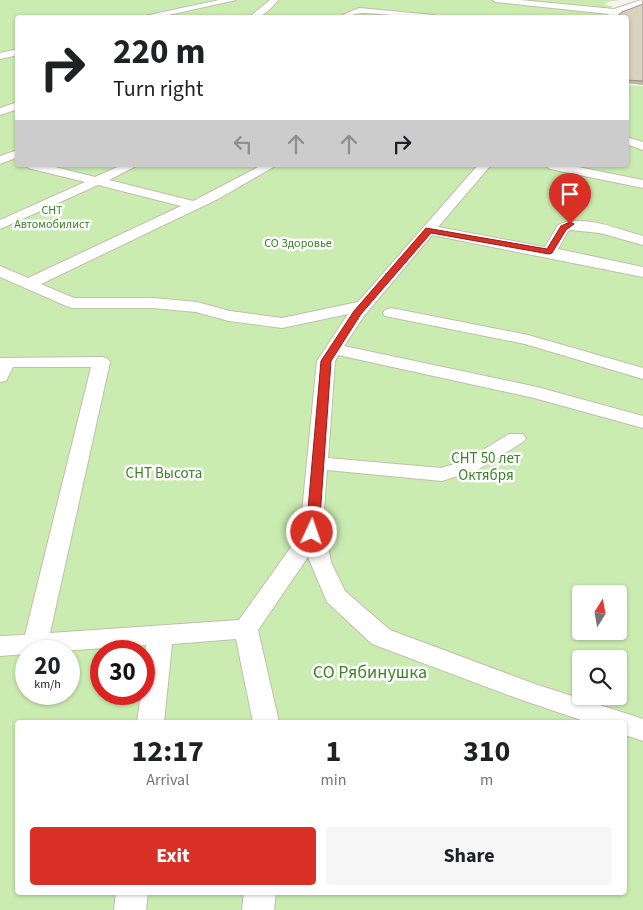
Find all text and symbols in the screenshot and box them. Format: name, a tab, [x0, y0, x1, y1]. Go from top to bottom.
text: 220 m	[113, 27, 205, 77]
icon: right	[30, 35, 95, 100]
text: Turn right	[113, 73, 203, 105]
icon: left	[229, 130, 257, 158]
icon: ahead	[282, 130, 310, 158]
icon: ahead	[335, 130, 363, 158]
icon: right	[388, 130, 416, 158]
pin	[549, 173, 591, 224]
icon: arrive	[556, 180, 584, 208]
park label: СНТ Автомобилист	[14, 202, 90, 233]
park label: СО Здоровье	[264, 235, 332, 252]
park label: СНТ 50 лет Октября	[451, 448, 521, 486]
park label: СНТ Высота	[126, 463, 202, 484]
position arrow	[285, 505, 337, 557]
north arrow	[572, 585, 628, 640]
map controls	[572, 585, 627, 705]
speed limit sign: 30	[90, 640, 155, 705]
text: 20	[34, 648, 61, 684]
button: search	[572, 650, 627, 705]
park label: СО Рябинушка	[313, 660, 427, 685]
text: km/h	[34, 676, 61, 693]
text: 12:17	[132, 730, 204, 773]
text: 1	[325, 730, 341, 773]
text: 310	[463, 730, 510, 773]
text: Arrival	[146, 769, 189, 791]
text: min	[320, 769, 346, 791]
text: m	[480, 769, 493, 791]
button: Exit	[30, 827, 316, 885]
button: Share	[326, 827, 612, 885]

